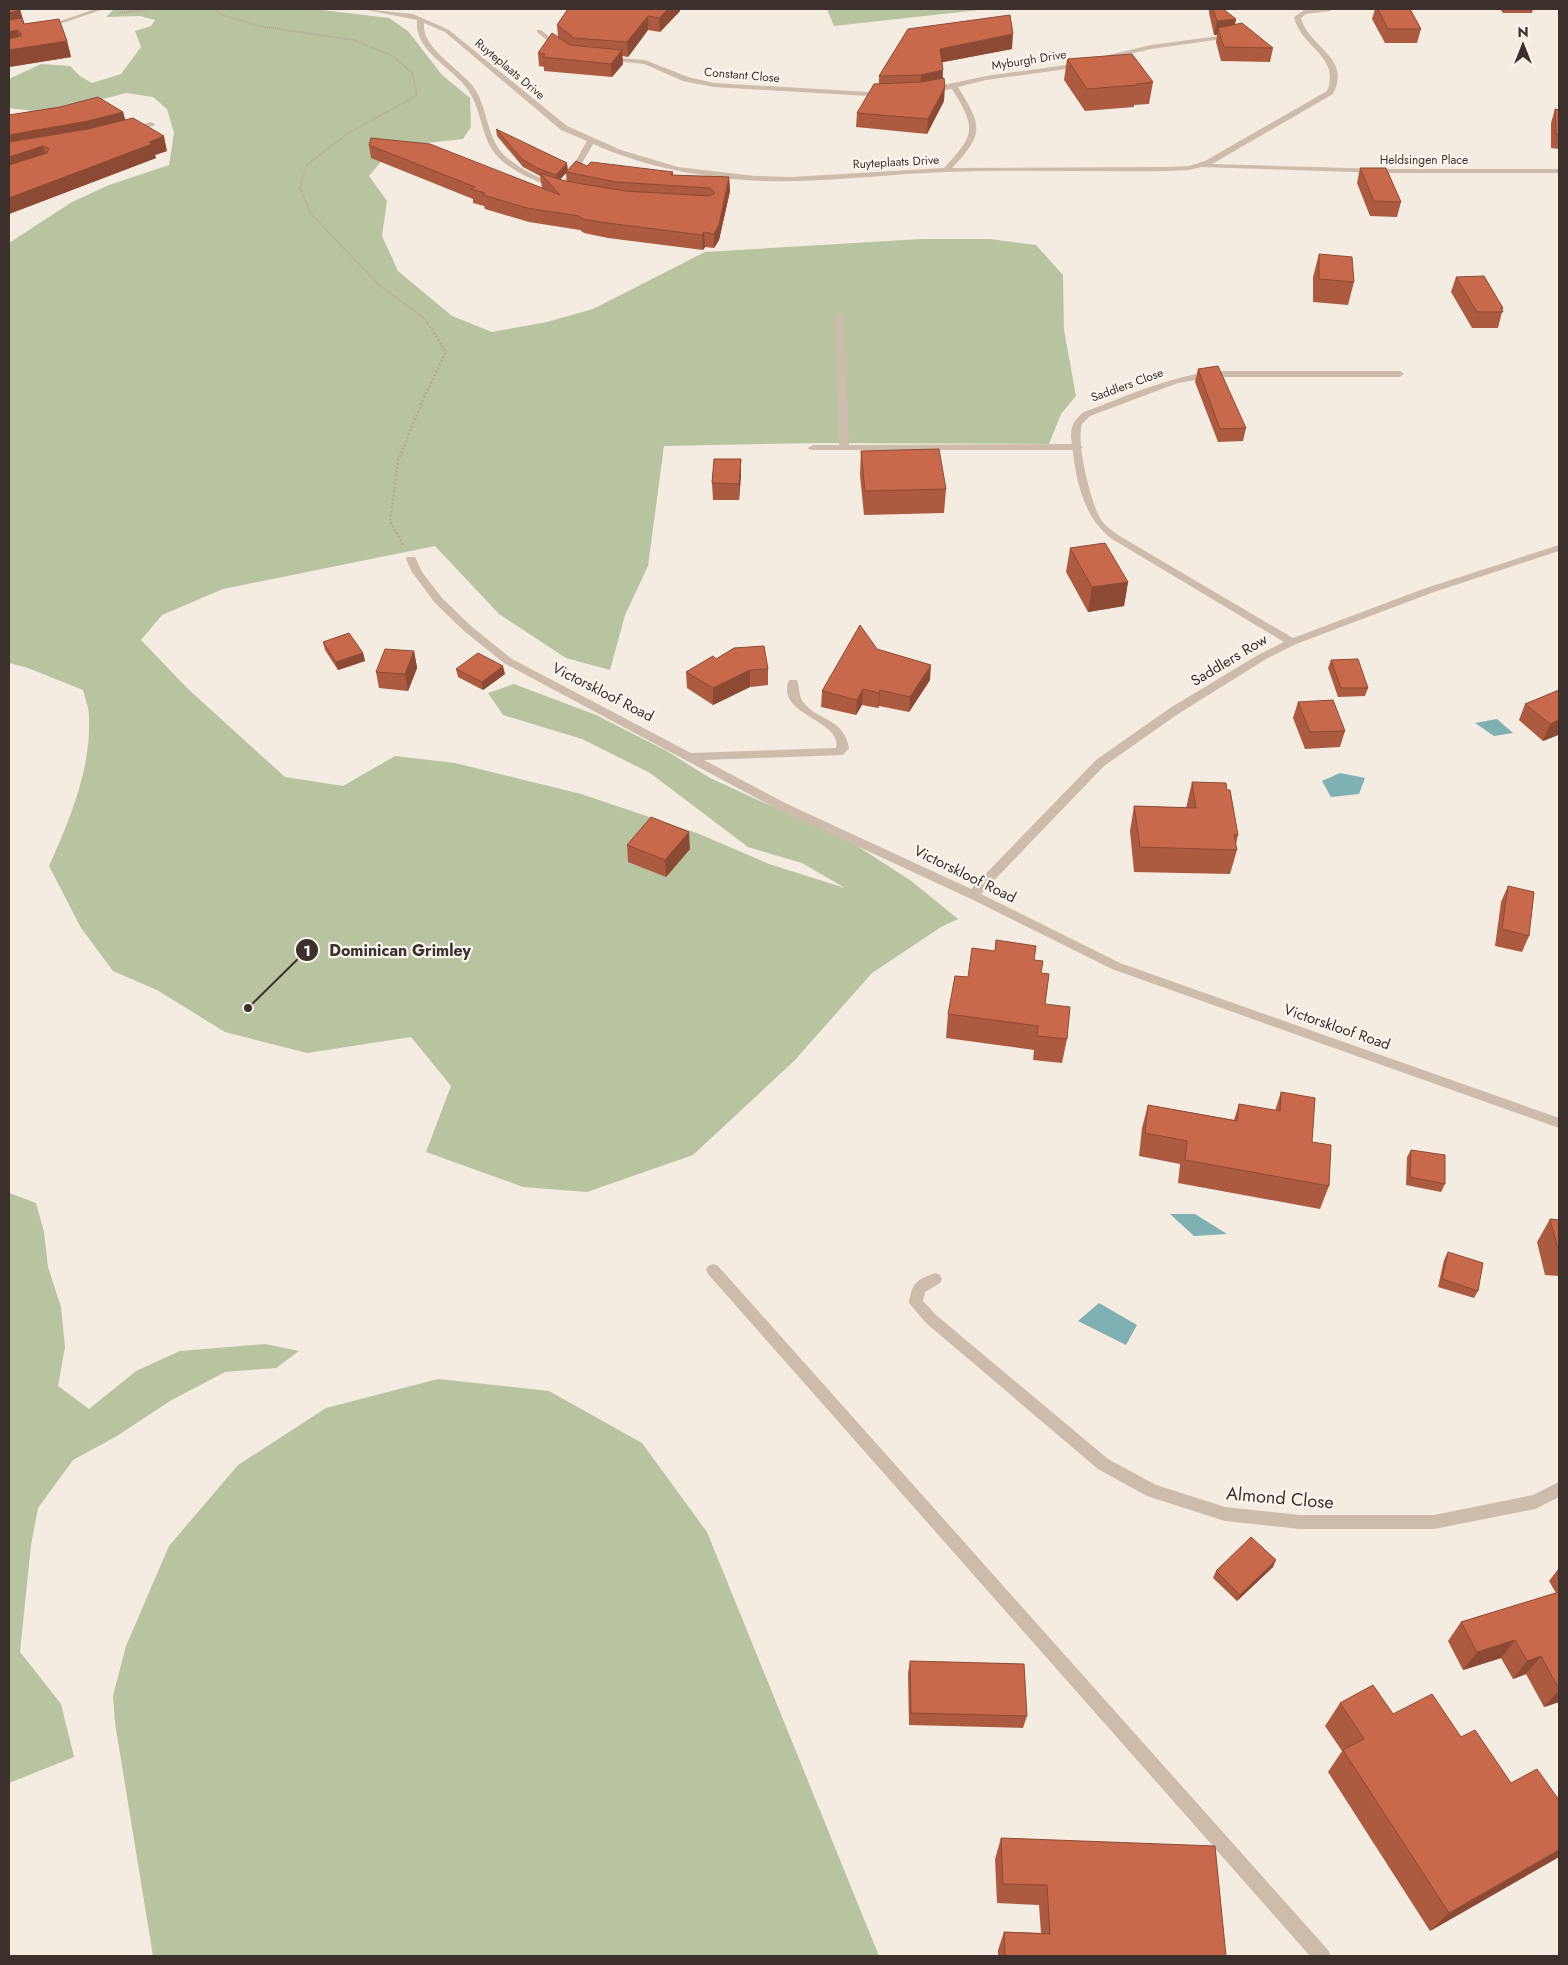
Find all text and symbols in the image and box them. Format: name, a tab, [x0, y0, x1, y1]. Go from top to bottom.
north arrow	[1498, 20, 1548, 70]
text: N	[1517, 22, 1529, 42]
street label: Ruyteplaats Drive	[471, 34, 549, 104]
street label: Myburgh Drive	[990, 45, 1068, 75]
street label: Constant Close	[703, 63, 781, 87]
street label: Ruyteplaats Drive	[852, 151, 940, 173]
street label: Heldsingen Place	[1380, 151, 1468, 169]
street label: Saddlers Close	[1088, 364, 1166, 406]
street label: Saddlers Row	[1186, 628, 1272, 692]
street label: Victorskloof Road	[548, 657, 658, 727]
street label: Victorskloof Road	[910, 840, 1020, 908]
callout: Dominican Grimley	[295, 935, 481, 966]
text: Dominican Grimley	[329, 939, 471, 962]
text: 1	[303, 940, 311, 962]
street label: Victorskloof Road	[1281, 998, 1393, 1056]
street label: Almond Close	[1225, 1480, 1335, 1516]

